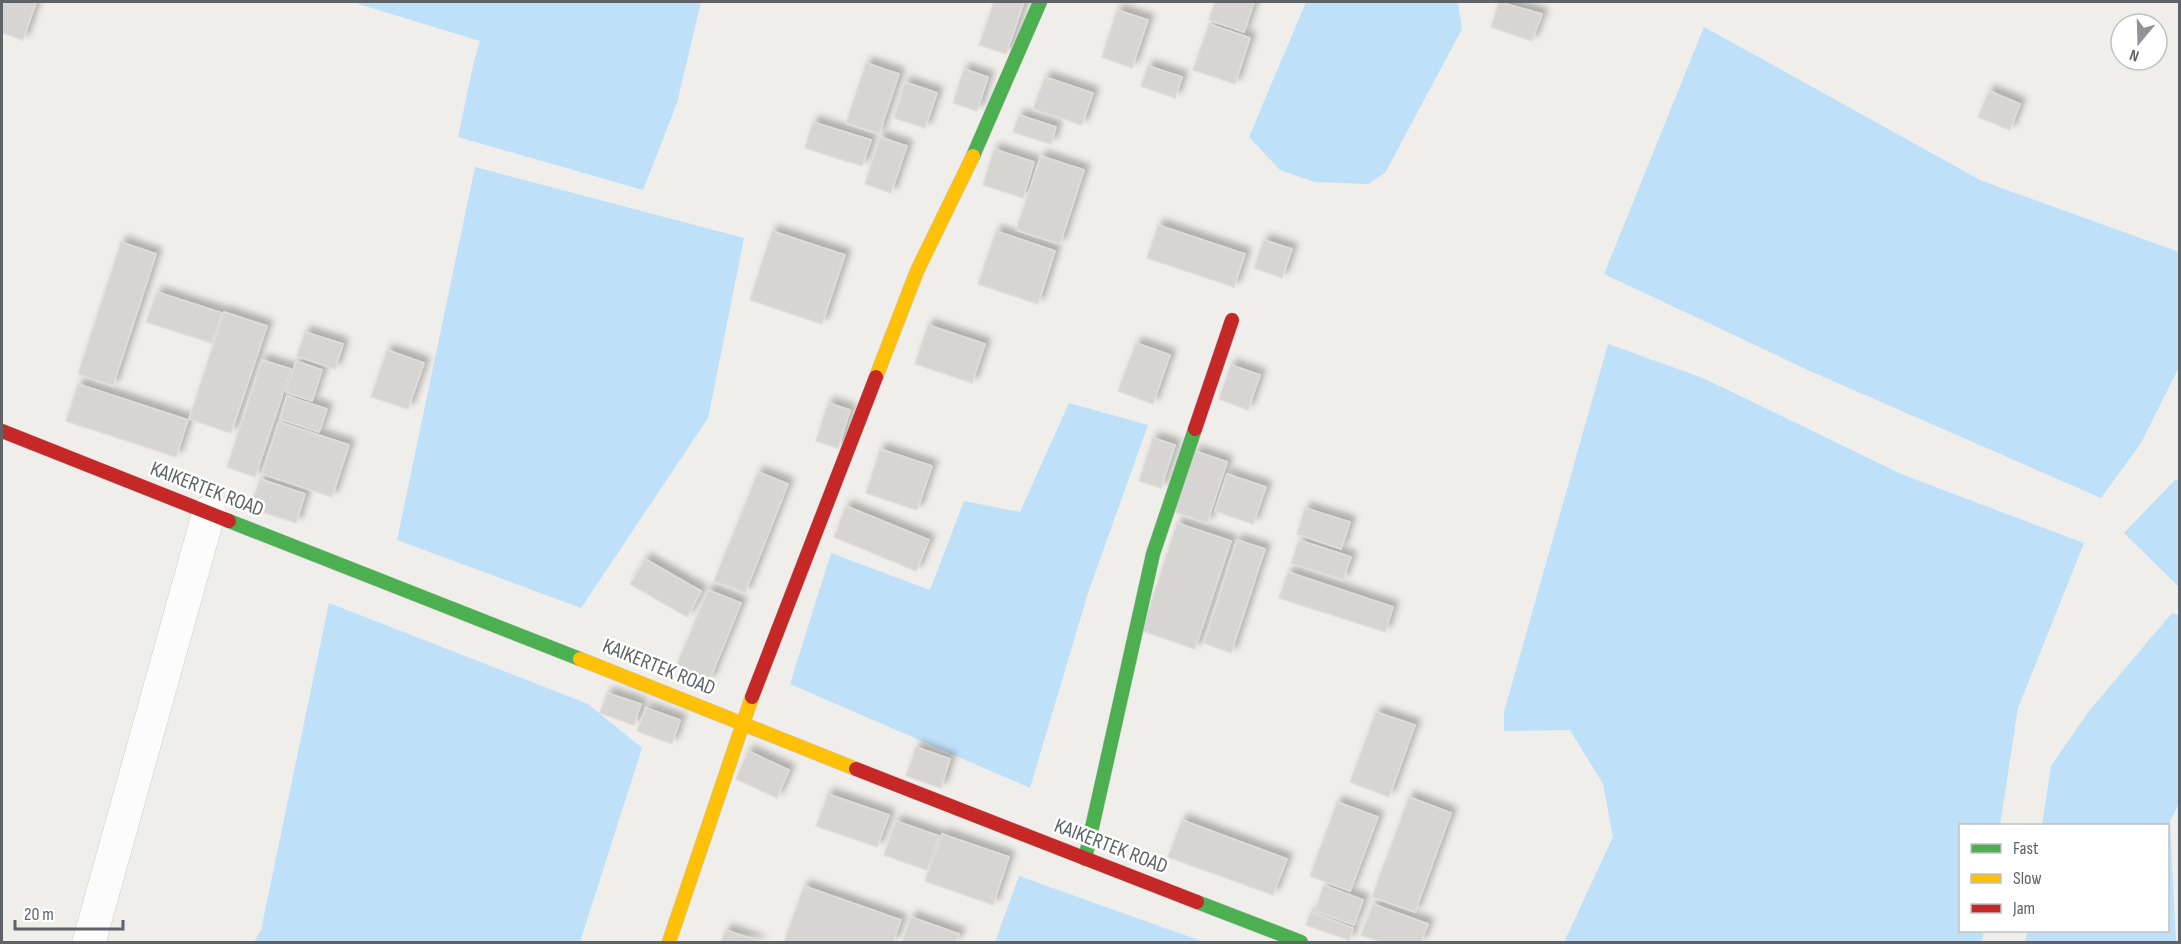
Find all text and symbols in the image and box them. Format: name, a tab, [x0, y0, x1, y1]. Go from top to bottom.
north arrow	[2109, 12, 2169, 72]
text: N	[2127, 44, 2142, 65]
street label: KAIKERTEK ROAD	[147, 456, 267, 522]
street label: KAIKERTEK ROAD	[599, 633, 719, 701]
street label: KAIKERTEK ROAD	[1051, 813, 1171, 879]
legend	[1959, 824, 2169, 932]
text: Fast	[2013, 838, 2039, 859]
text: Slow	[2013, 868, 2042, 889]
scale bar	[15, 893, 123, 931]
text: Jam	[2012, 898, 2035, 919]
text: 20 m	[24, 904, 54, 925]

